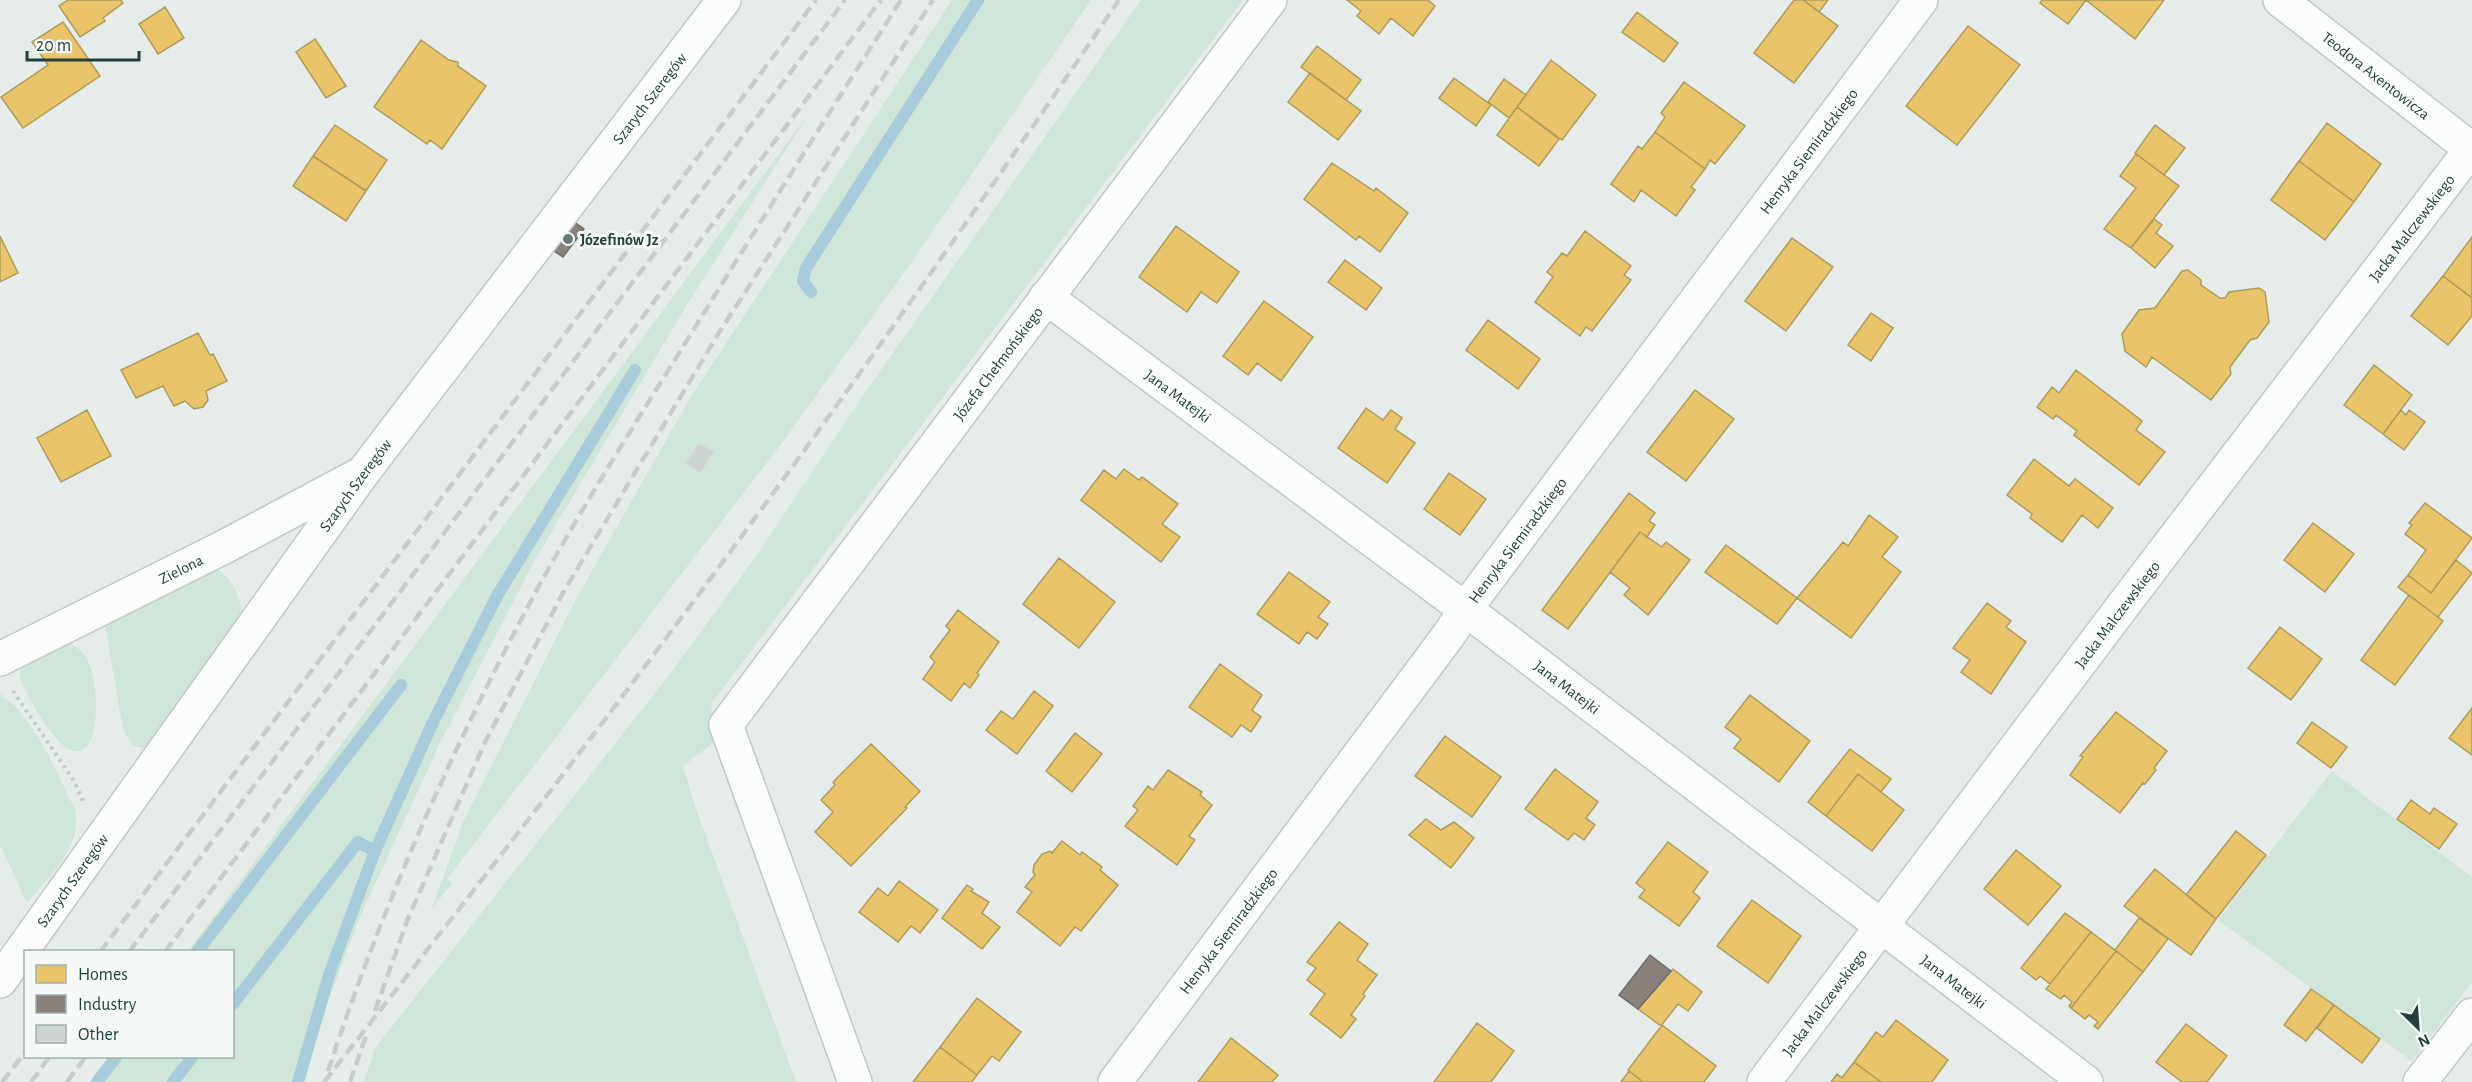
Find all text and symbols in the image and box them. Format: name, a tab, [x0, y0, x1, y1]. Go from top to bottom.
scale bar	[27, 24, 140, 62]
street label: Teodora Axentowicza	[2319, 29, 2433, 123]
text: 20 m	[36, 37, 71, 55]
street label: Szarych Szeregów	[610, 50, 690, 147]
street label: Henryka Siemiradzkiego	[1757, 85, 1861, 217]
street label: Jacka Malczewskiego	[2366, 172, 2458, 285]
marker: Józefinów Jz	[561, 232, 575, 246]
place label: Józefinów Jz	[580, 232, 659, 248]
street label: Józefa Chełmońskiego	[951, 304, 1046, 424]
street label: Jana Matejki	[1142, 367, 1214, 426]
street label: Szarych Szeregów	[317, 436, 395, 535]
street label: Henryka Siemiradzkiego	[1466, 475, 1570, 606]
street label: Zielona	[157, 552, 206, 587]
street label: Jacka Malczewskiego	[2072, 558, 2163, 671]
street label: Jana Matejki	[1531, 658, 1603, 718]
street label: Szarych Szeregów	[34, 831, 112, 930]
street label: Henryka Siemiradzkiego	[1177, 865, 1281, 997]
street label: Jacka Malczewskiego	[1780, 946, 1871, 1059]
legend	[24, 950, 234, 1058]
street label: Jana Matejki	[1918, 952, 1989, 1012]
text: Homes	[78, 966, 128, 984]
text: Industry	[78, 996, 137, 1014]
north arrow	[2388, 998, 2448, 1058]
text: Other	[78, 1026, 119, 1044]
text: N	[2415, 1031, 2432, 1050]

